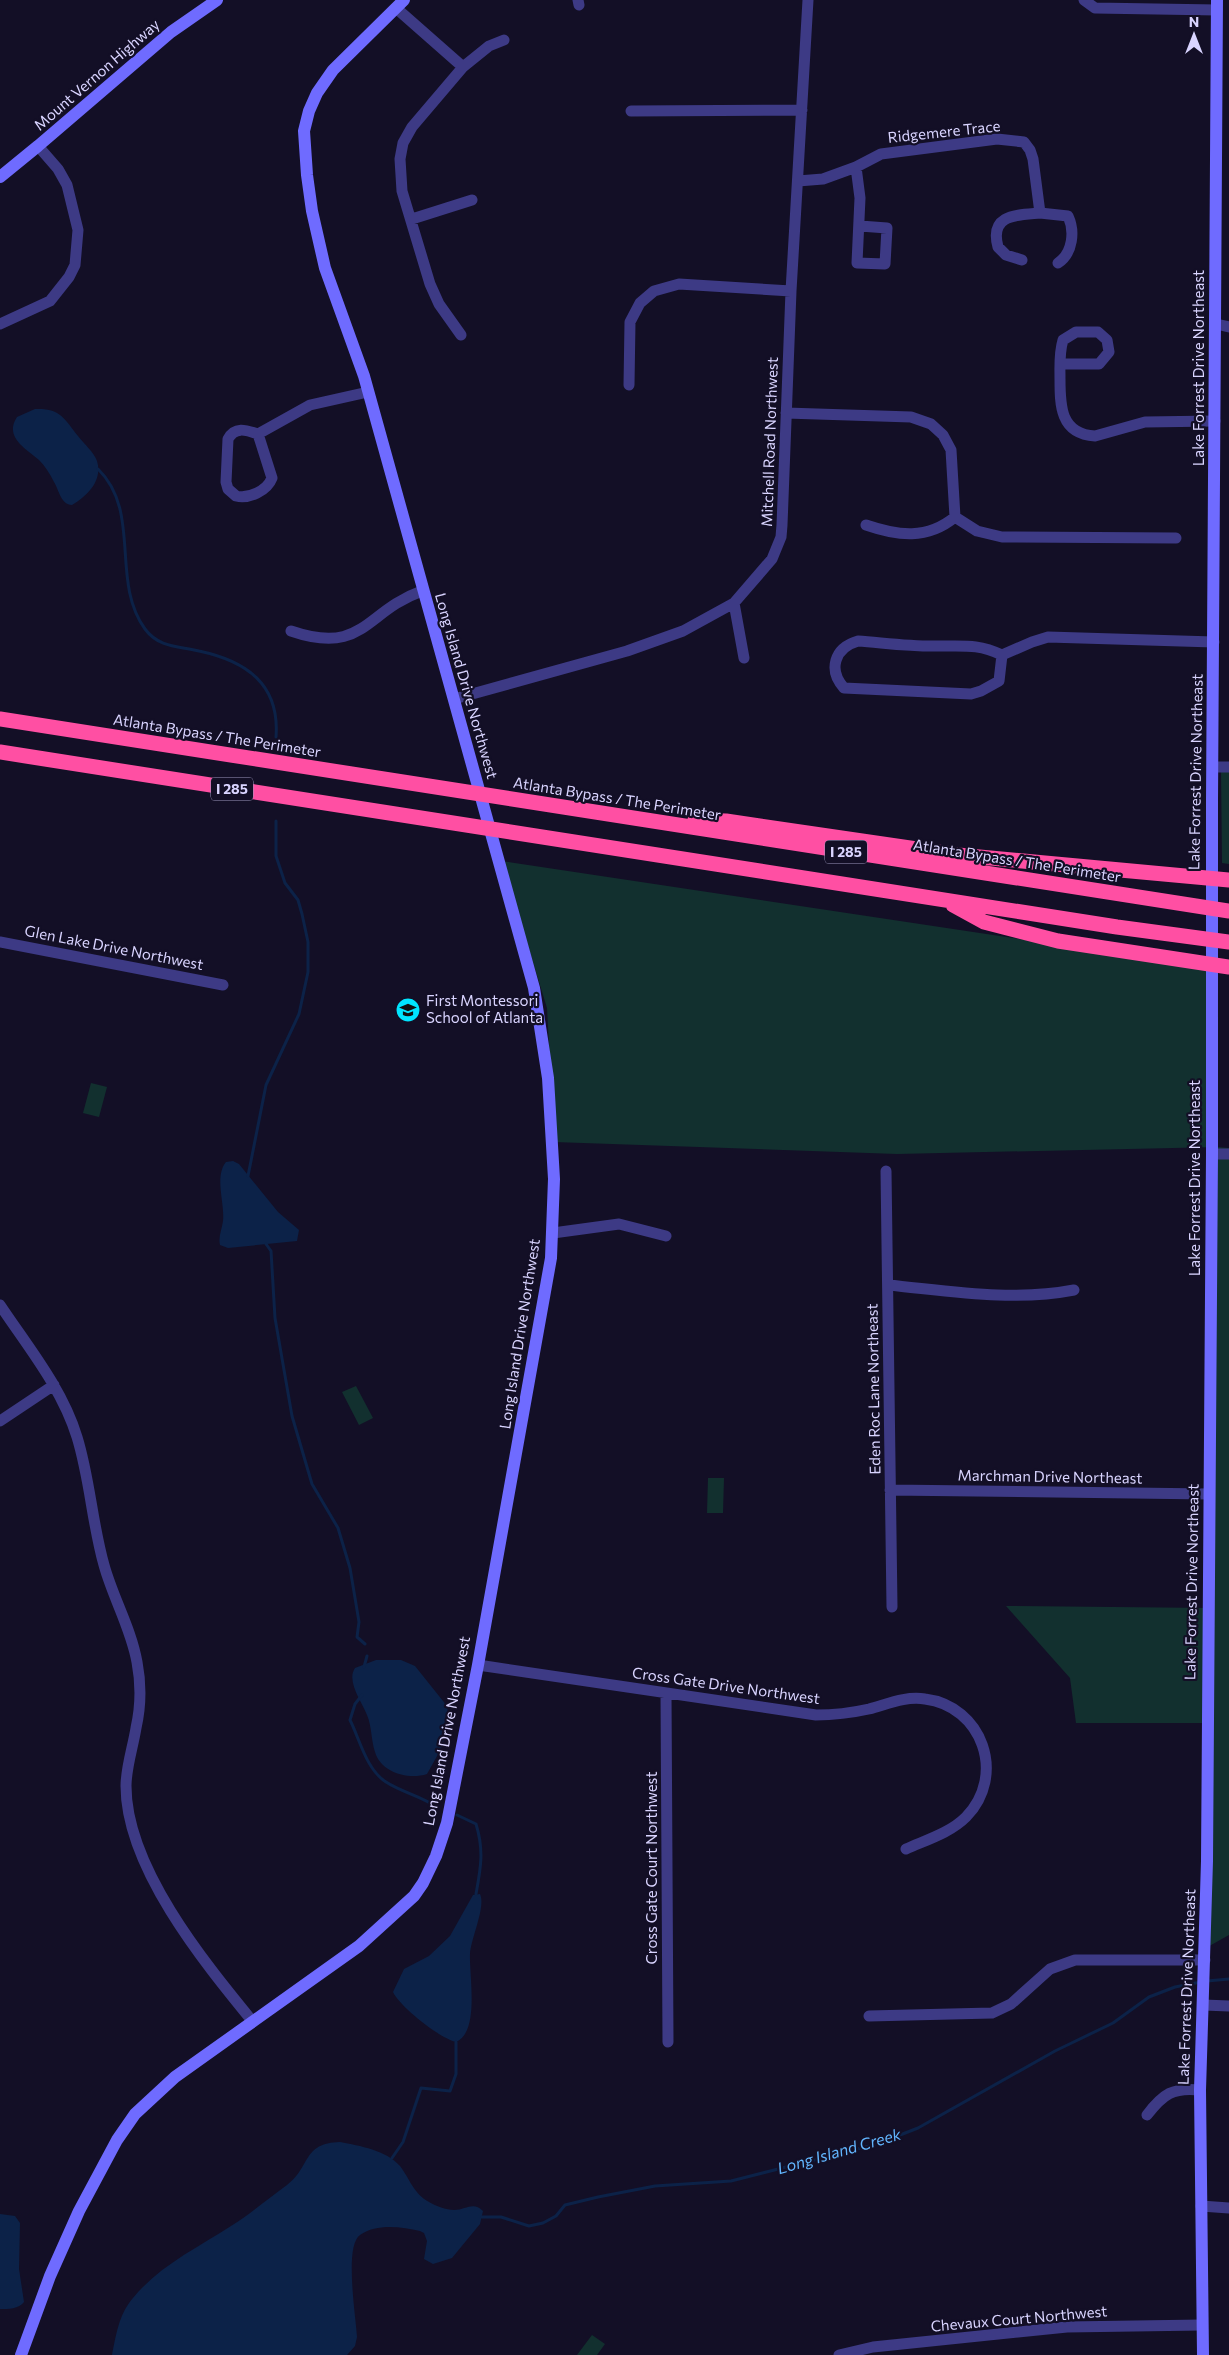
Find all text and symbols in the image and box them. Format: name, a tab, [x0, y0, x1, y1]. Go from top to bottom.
north arrow	[1169, 10, 1219, 60]
text: N	[1189, 13, 1199, 30]
street label: Mount Vernon Highway	[30, 15, 163, 134]
street label: Ridgemere Trace	[887, 116, 1001, 146]
street label: Lake Forrest Drive Northeast	[1189, 270, 1207, 466]
street label: Mitchell Road Northwest	[757, 357, 781, 527]
street label: Long Island Drive Northwest	[432, 591, 502, 781]
street label: Lake Forrest Drive Northeast	[1184, 674, 1206, 870]
street label: Atlanta Bypass / The Perimeter	[112, 710, 322, 760]
street label: Atlanta Bypass / The Perimeter	[512, 773, 722, 823]
road number: I 285	[211, 778, 253, 801]
street label: Atlanta Bypass / The Perimeter	[912, 835, 1122, 885]
road number: I 285	[825, 840, 867, 864]
street label: Glen Lake Drive Northwest	[23, 921, 205, 973]
place label: First Montessori School of Atlanta	[426, 991, 543, 1026]
school or university icon: First Montessori School of Atlanta	[395, 997, 421, 1023]
street label: Lake Forrest Drive Northeast	[1185, 1080, 1203, 1276]
street label: Long Island Drive Northwest	[495, 1237, 543, 1430]
street label: Eden Roc Lane Northeast	[863, 1303, 883, 1475]
street label: Marchman Drive Northeast	[957, 1465, 1143, 1487]
street label: Lake Forrest Drive Northeast	[1180, 1484, 1202, 1680]
street label: Long Island Drive Northwest	[419, 1635, 473, 1827]
street label: Cross Gate Drive Northwest	[631, 1663, 821, 1707]
street label: Cross Gate Court Northwest	[642, 1771, 660, 1965]
street label: Lake Forrest Drive Northeast	[1174, 1888, 1198, 2085]
water label: Long Island Creek	[775, 2124, 903, 2177]
street label: Chevaux Court Northwest	[930, 2301, 1108, 2335]

